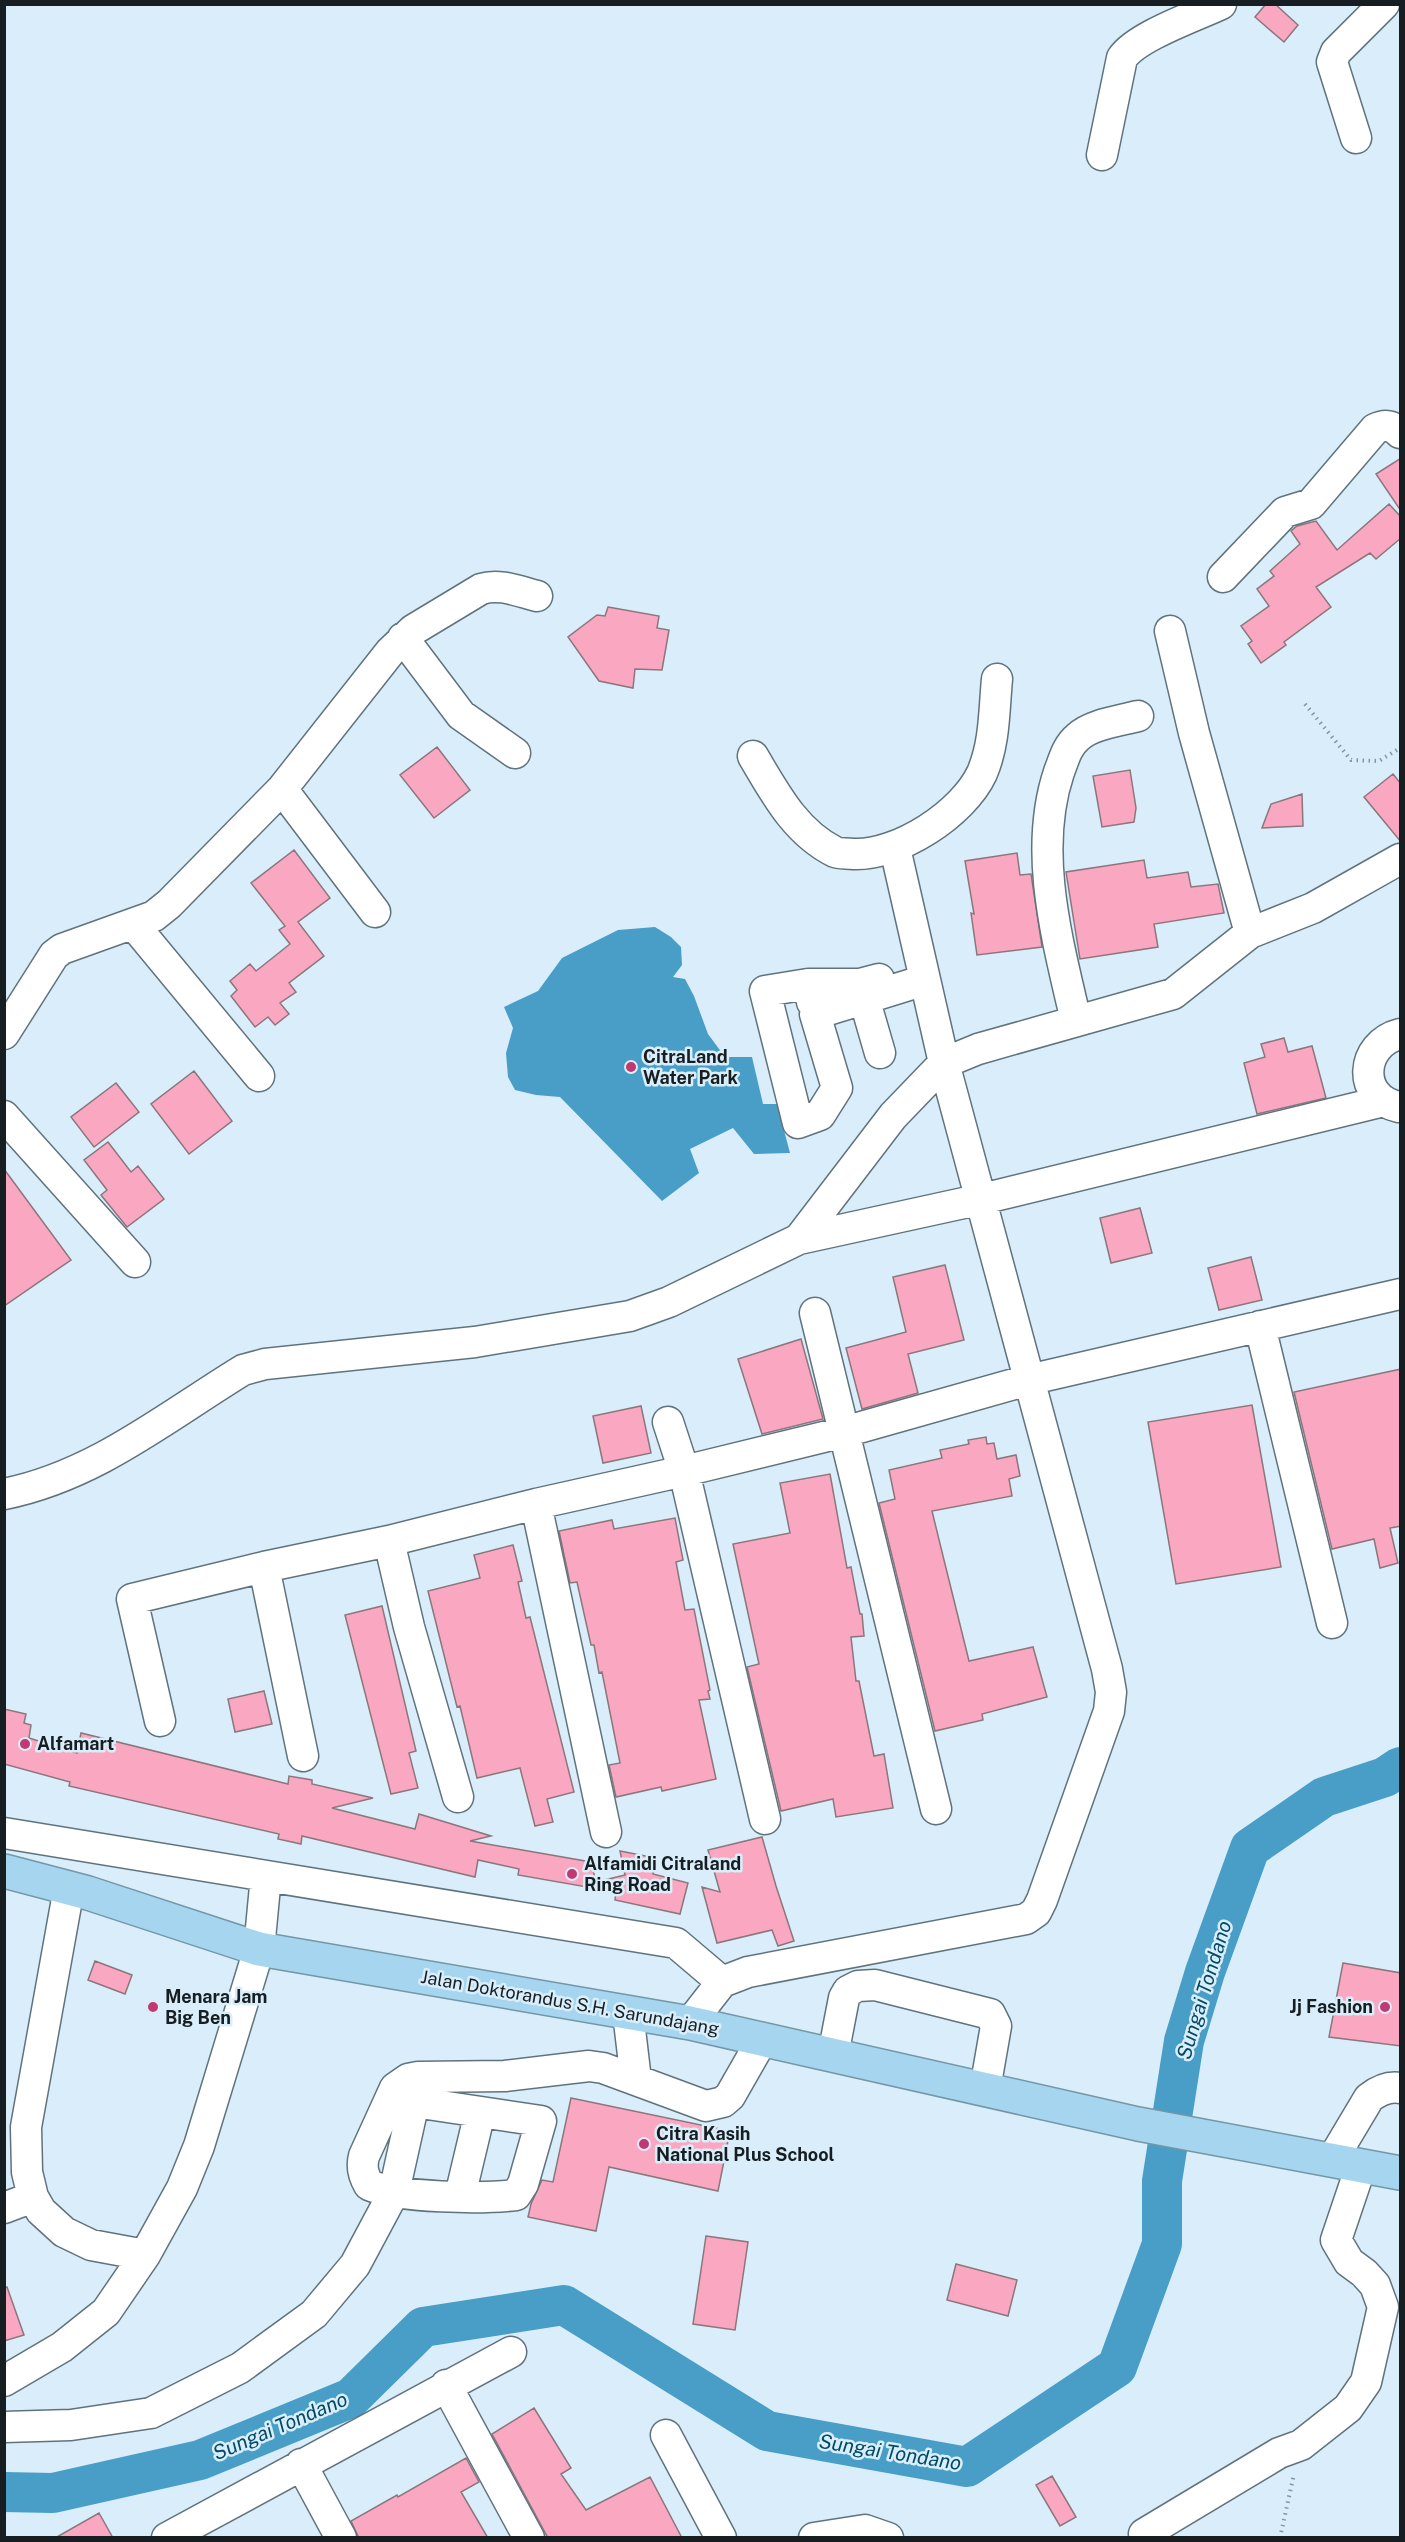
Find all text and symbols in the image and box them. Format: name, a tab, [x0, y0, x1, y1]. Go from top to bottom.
place label: CitraLand Water Park	[643, 1046, 739, 1088]
marker: CitraLand Water Park	[624, 1060, 638, 1074]
place label: Alfamart	[37, 1733, 114, 1754]
marker: Alfamart	[18, 1737, 32, 1751]
place label: Alfamidi Citraland Ring Road	[584, 1853, 741, 1895]
marker: Alfamidi Citraland Ring Road	[565, 1867, 579, 1881]
water label: Sungai Tondano	[1172, 1918, 1237, 2062]
street label: Jalan Doktorandus S.H. Sarundajang	[419, 1966, 721, 2039]
place label: Menara Jam Big Ben	[165, 1986, 267, 2028]
place label: Jj Fashion	[1290, 1996, 1373, 2017]
marker: Menara Jam Big Ben	[146, 2000, 160, 2014]
marker: Jj Fashion	[1378, 2000, 1392, 2014]
place label: Citra Kasih National Plus School	[656, 2123, 835, 2165]
marker: Citra Kasih National Plus School	[637, 2137, 651, 2151]
water label: Sungai Tondano	[209, 2387, 351, 2465]
water label: Sungai Tondano	[817, 2429, 963, 2475]

